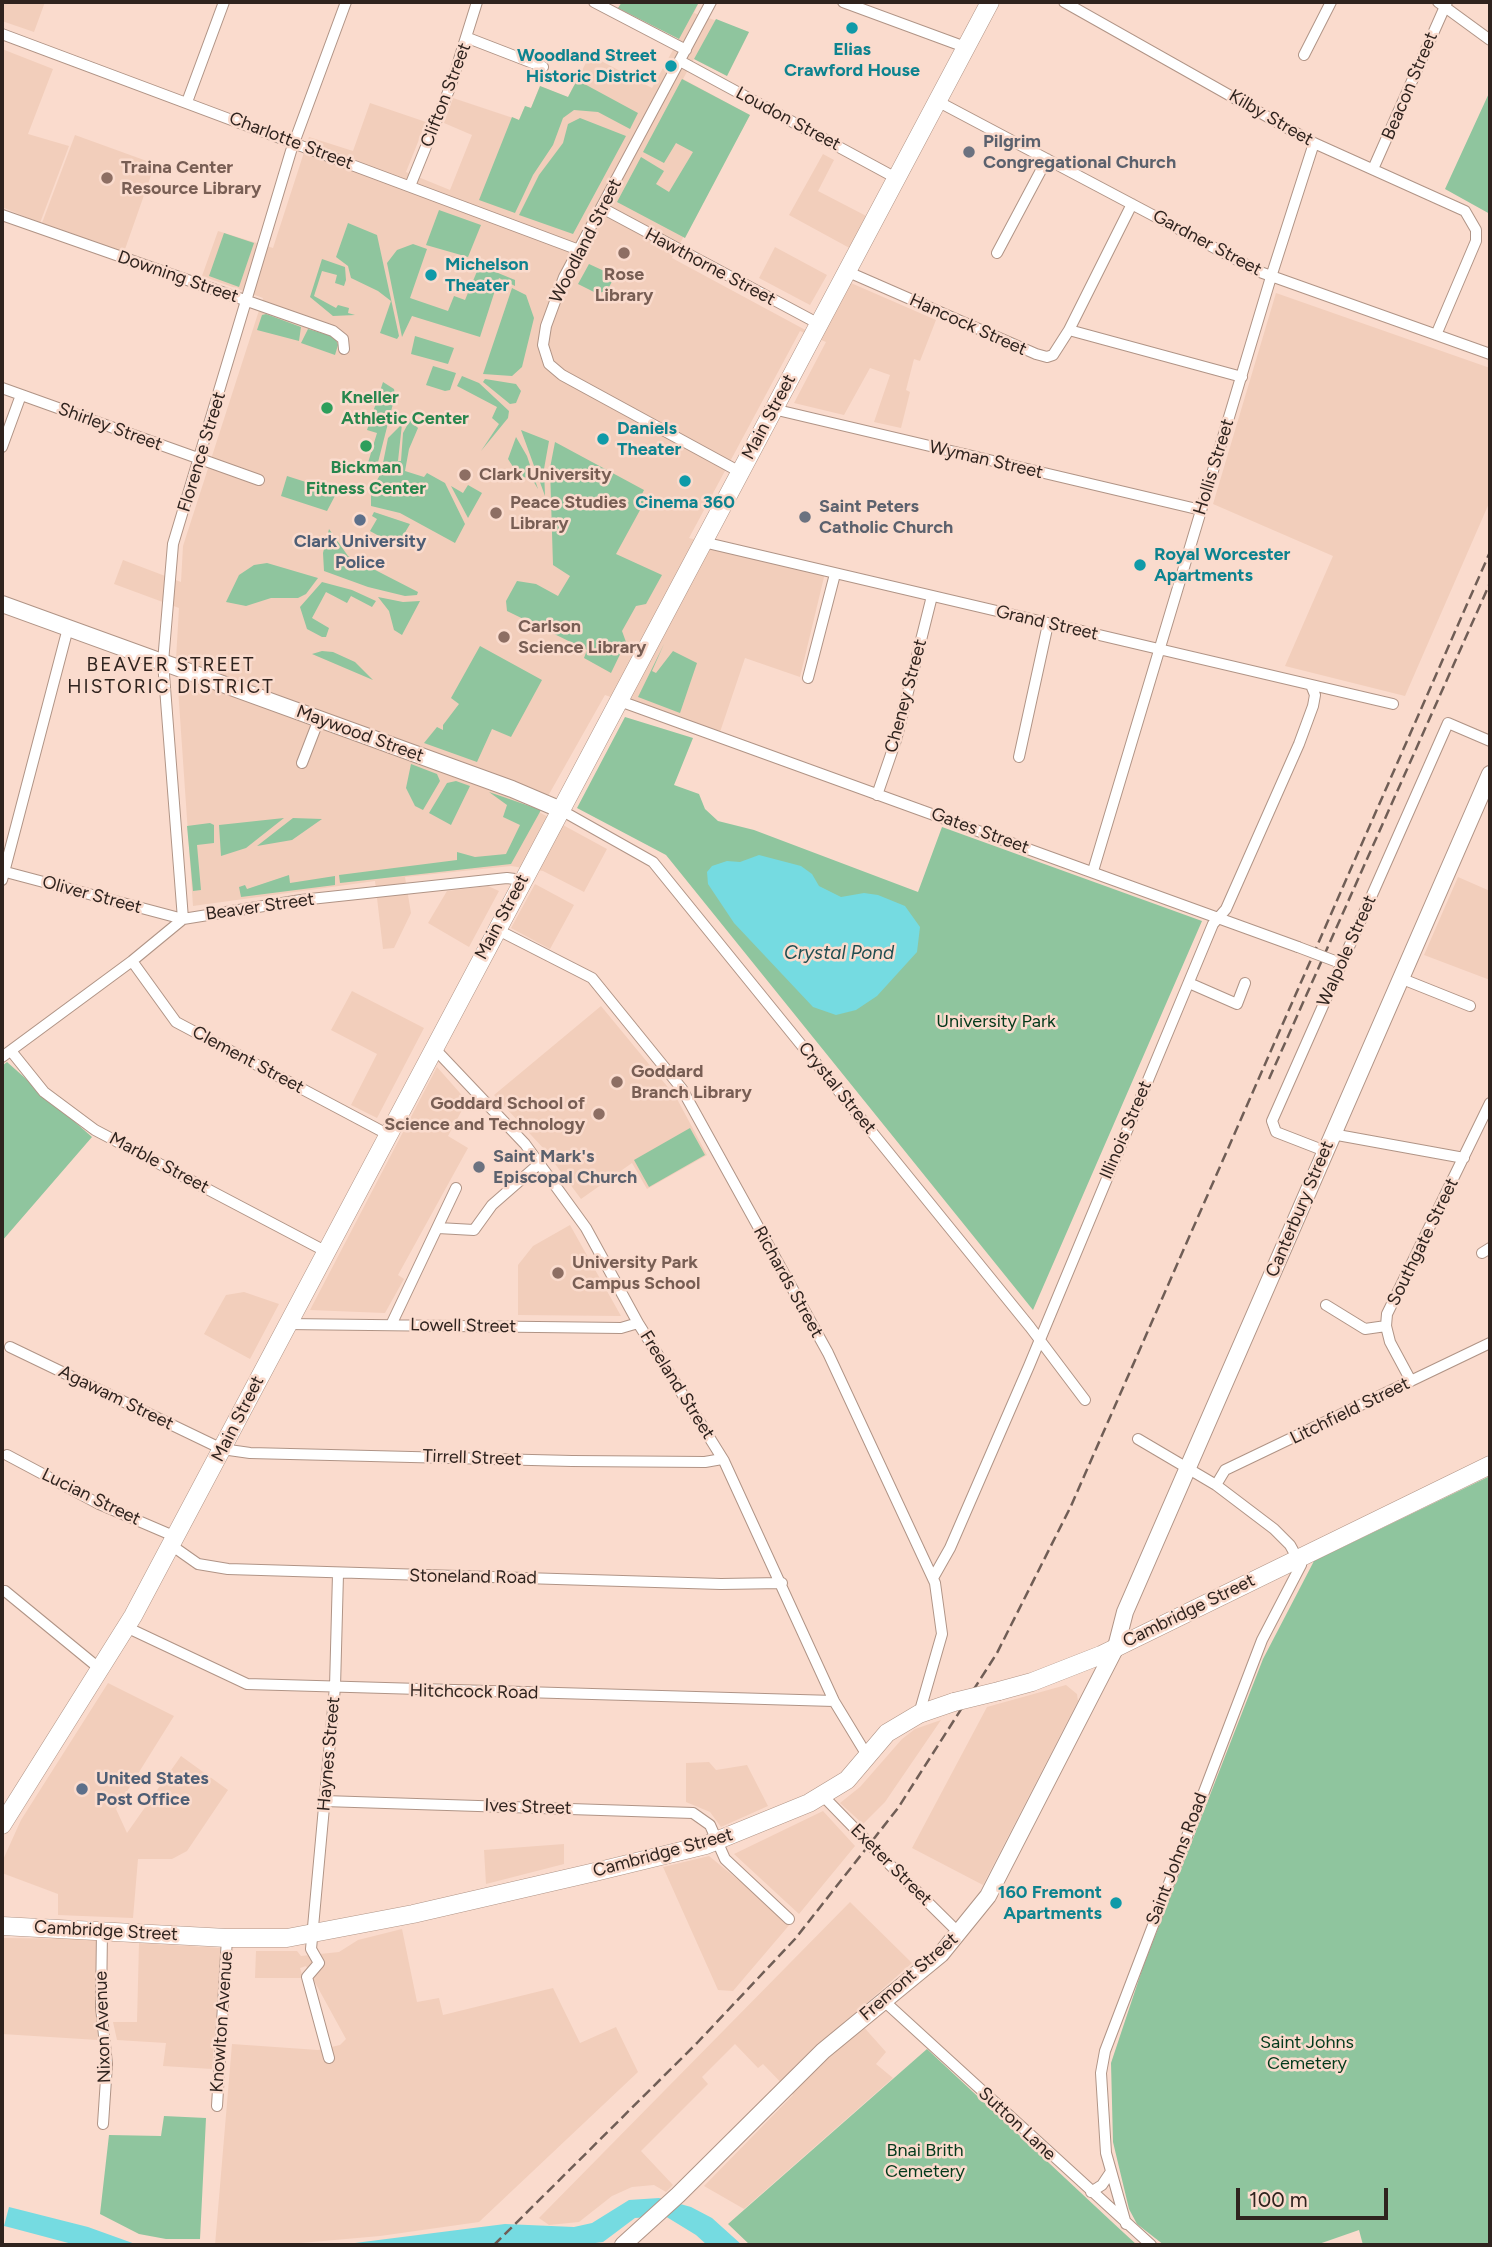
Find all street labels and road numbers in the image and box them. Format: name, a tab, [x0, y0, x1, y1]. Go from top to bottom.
street label: Beacon Street	[1378, 29, 1442, 143]
street label: Clifton Street	[416, 40, 476, 150]
street label: Loudon Street	[732, 82, 844, 156]
street label: Kilby Street	[1225, 85, 1317, 151]
street label: Charlotte Street	[226, 107, 356, 175]
street label: Woodland Street	[545, 175, 627, 307]
street label: Gardner Street	[1149, 205, 1265, 281]
street label: Hawthorne Street	[641, 223, 779, 311]
street label: Downing Street	[115, 246, 241, 308]
street label: Hancock Street	[906, 289, 1030, 361]
street label: Main Street	[738, 371, 800, 463]
street label: Florence Street	[173, 389, 231, 515]
street label: Shirley Street	[55, 398, 165, 456]
street label: Hollis Street	[1189, 416, 1239, 518]
street label: Wyman Street	[927, 436, 1045, 484]
street label: Grand Street	[994, 601, 1100, 645]
street label: Cheney Street	[880, 637, 932, 755]
street label: Maywood Street	[293, 701, 427, 767]
street label: Gates Street	[928, 803, 1032, 859]
street label: Oliver Street	[40, 871, 144, 919]
street label: Main Street	[471, 871, 533, 963]
street label: Beaver Street	[204, 889, 316, 925]
street label: Walpole Street	[1313, 892, 1381, 1010]
street label: Clement Street	[188, 1021, 308, 1099]
street label: Crystal Street	[793, 1038, 881, 1138]
street label: Illinois Street	[1096, 1078, 1156, 1182]
street label: Marble Street	[106, 1128, 212, 1198]
street label: Canterbury Street	[1262, 1138, 1338, 1280]
street label: Southgate Street	[1383, 1175, 1463, 1309]
street label: Richards Street	[748, 1222, 828, 1342]
street label: Lowell Street	[410, 1314, 516, 1338]
street label: Freeland Street	[635, 1327, 719, 1443]
street label: Agawam Street	[55, 1361, 177, 1435]
street label: Main Street	[207, 1372, 269, 1466]
street label: Litchfield Street	[1287, 1373, 1413, 1449]
street label: Tirrell Street	[422, 1445, 522, 1471]
street label: Lucian Street	[38, 1464, 144, 1530]
street label: Stoneland Road	[409, 1565, 537, 1589]
street label: Cambridge Street	[1120, 1570, 1258, 1652]
street label: Hitchcock Road	[409, 1680, 539, 1704]
street label: Haynes Street	[313, 1696, 345, 1812]
street label: Saint Johns Road	[1142, 1790, 1212, 1928]
street label: Ives Street	[484, 1795, 572, 1819]
street label: Exeter Street	[846, 1820, 936, 1910]
street label: Cambridge Street	[591, 1824, 735, 1882]
street label: Cambridge Street	[33, 1916, 179, 1946]
street label: Fremont Street	[856, 1929, 962, 2025]
street label: Knowlton Avenue	[206, 1951, 238, 2093]
street label: Nixon Avenue	[90, 1970, 116, 2084]
street label: Sutton Lane	[974, 2083, 1060, 2165]

